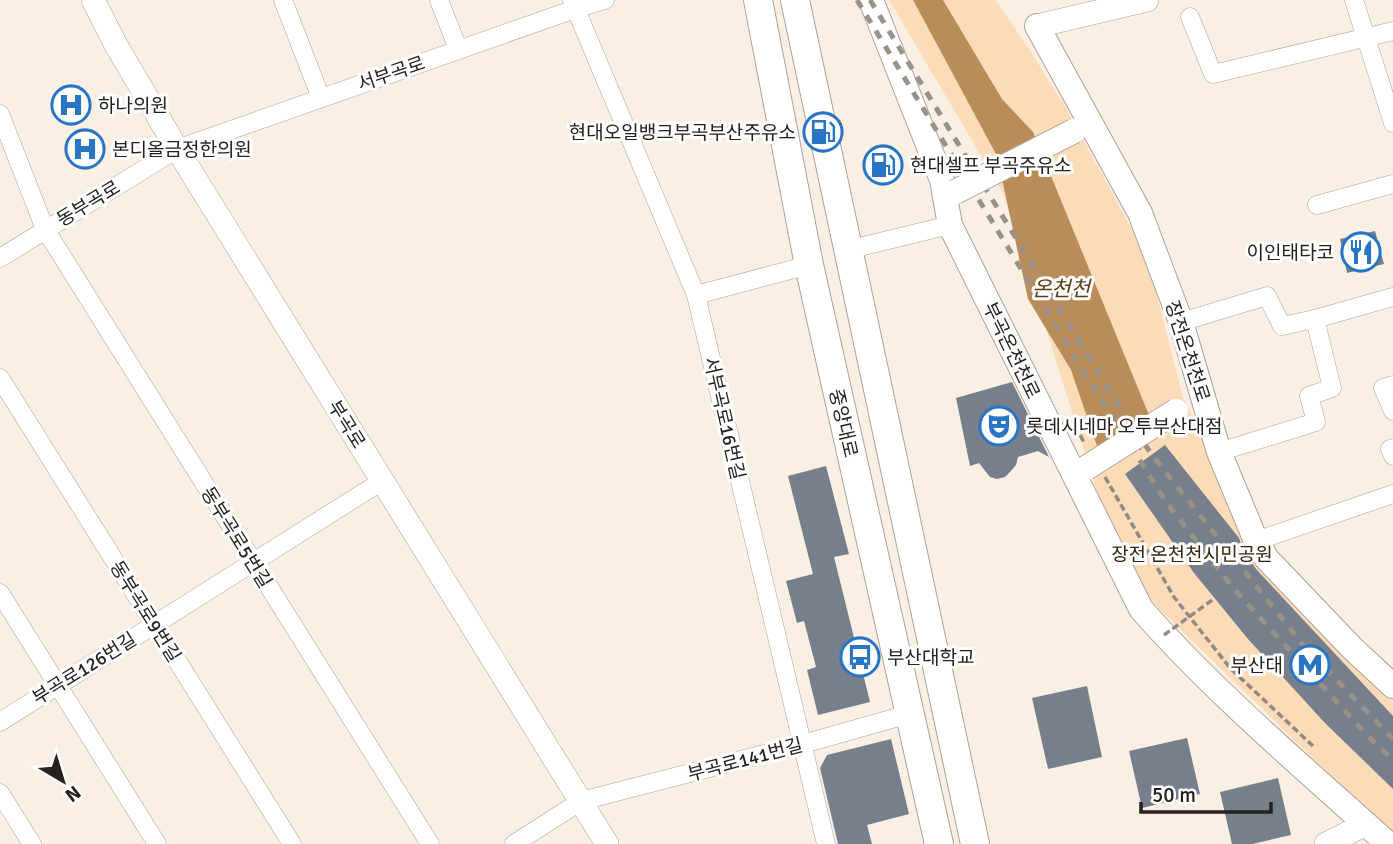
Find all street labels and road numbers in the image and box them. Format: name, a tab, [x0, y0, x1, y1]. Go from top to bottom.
street label: 서부곡로	[354, 51, 428, 97]
street label: 동부곡로	[52, 176, 125, 232]
street label: 부곡온천천로	[977, 298, 1045, 403]
street label: 장전온천천로	[1159, 298, 1215, 405]
street label: 서부곡로16번길	[698, 354, 750, 482]
street label: 중앙대로	[823, 386, 863, 460]
street label: 부곡로	[322, 396, 370, 453]
street label: 동부곡로5번길	[195, 482, 277, 593]
street label: 동부곡로9번길	[104, 556, 186, 667]
street label: 부곡로126번길	[28, 627, 141, 710]
street label: 부곡로141번길	[685, 733, 805, 787]

